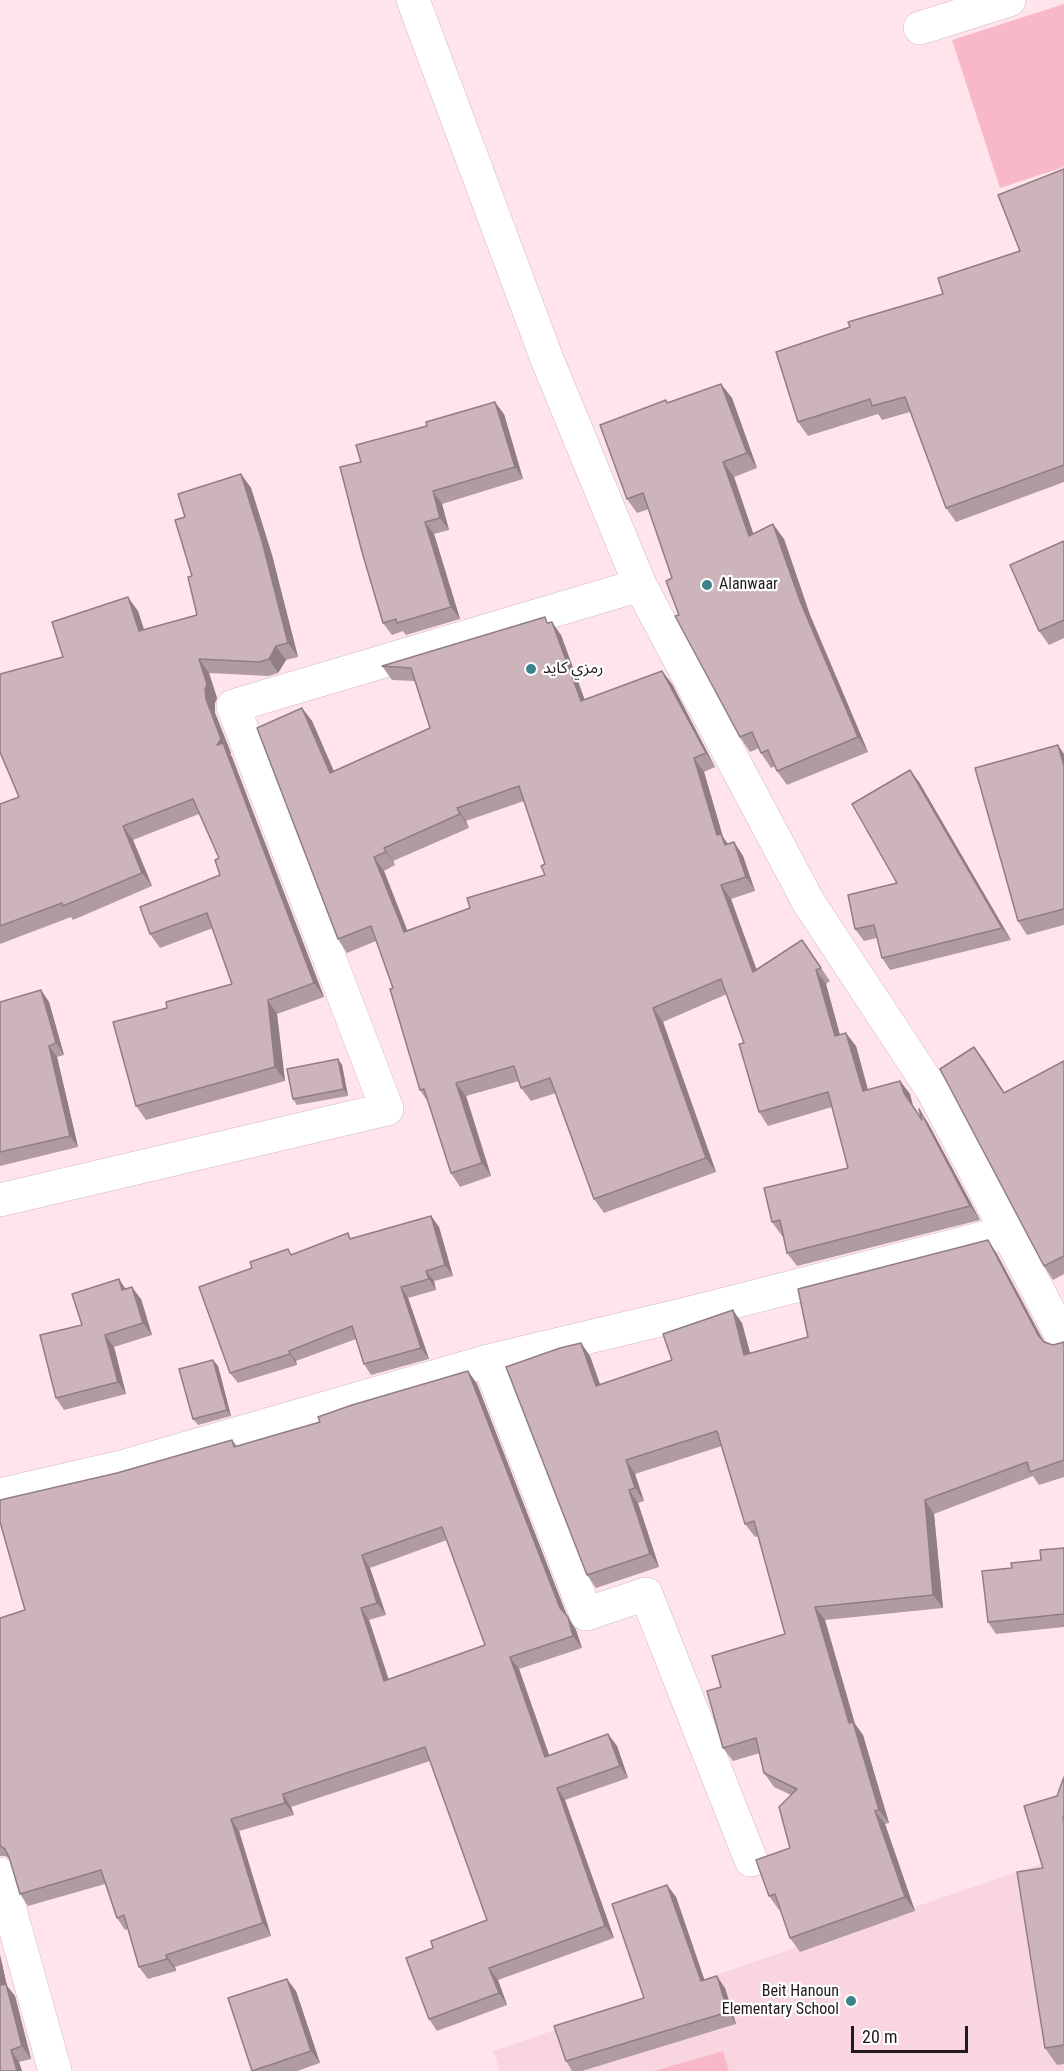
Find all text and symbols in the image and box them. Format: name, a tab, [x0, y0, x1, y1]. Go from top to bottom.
place label: Alanwaar	[719, 575, 778, 595]
marker: Alanwaar	[700, 578, 714, 592]
place label: رمزي كايد	[543, 659, 603, 679]
marker: رمزي كايد	[524, 662, 538, 676]
place label: Beit Hanoun Elementary School	[722, 1982, 839, 2020]
marker: Beit Hanoun Elementary School	[844, 1994, 858, 2008]
scale bar	[854, 2014, 971, 2052]
text: 20 m	[862, 2026, 897, 2047]

